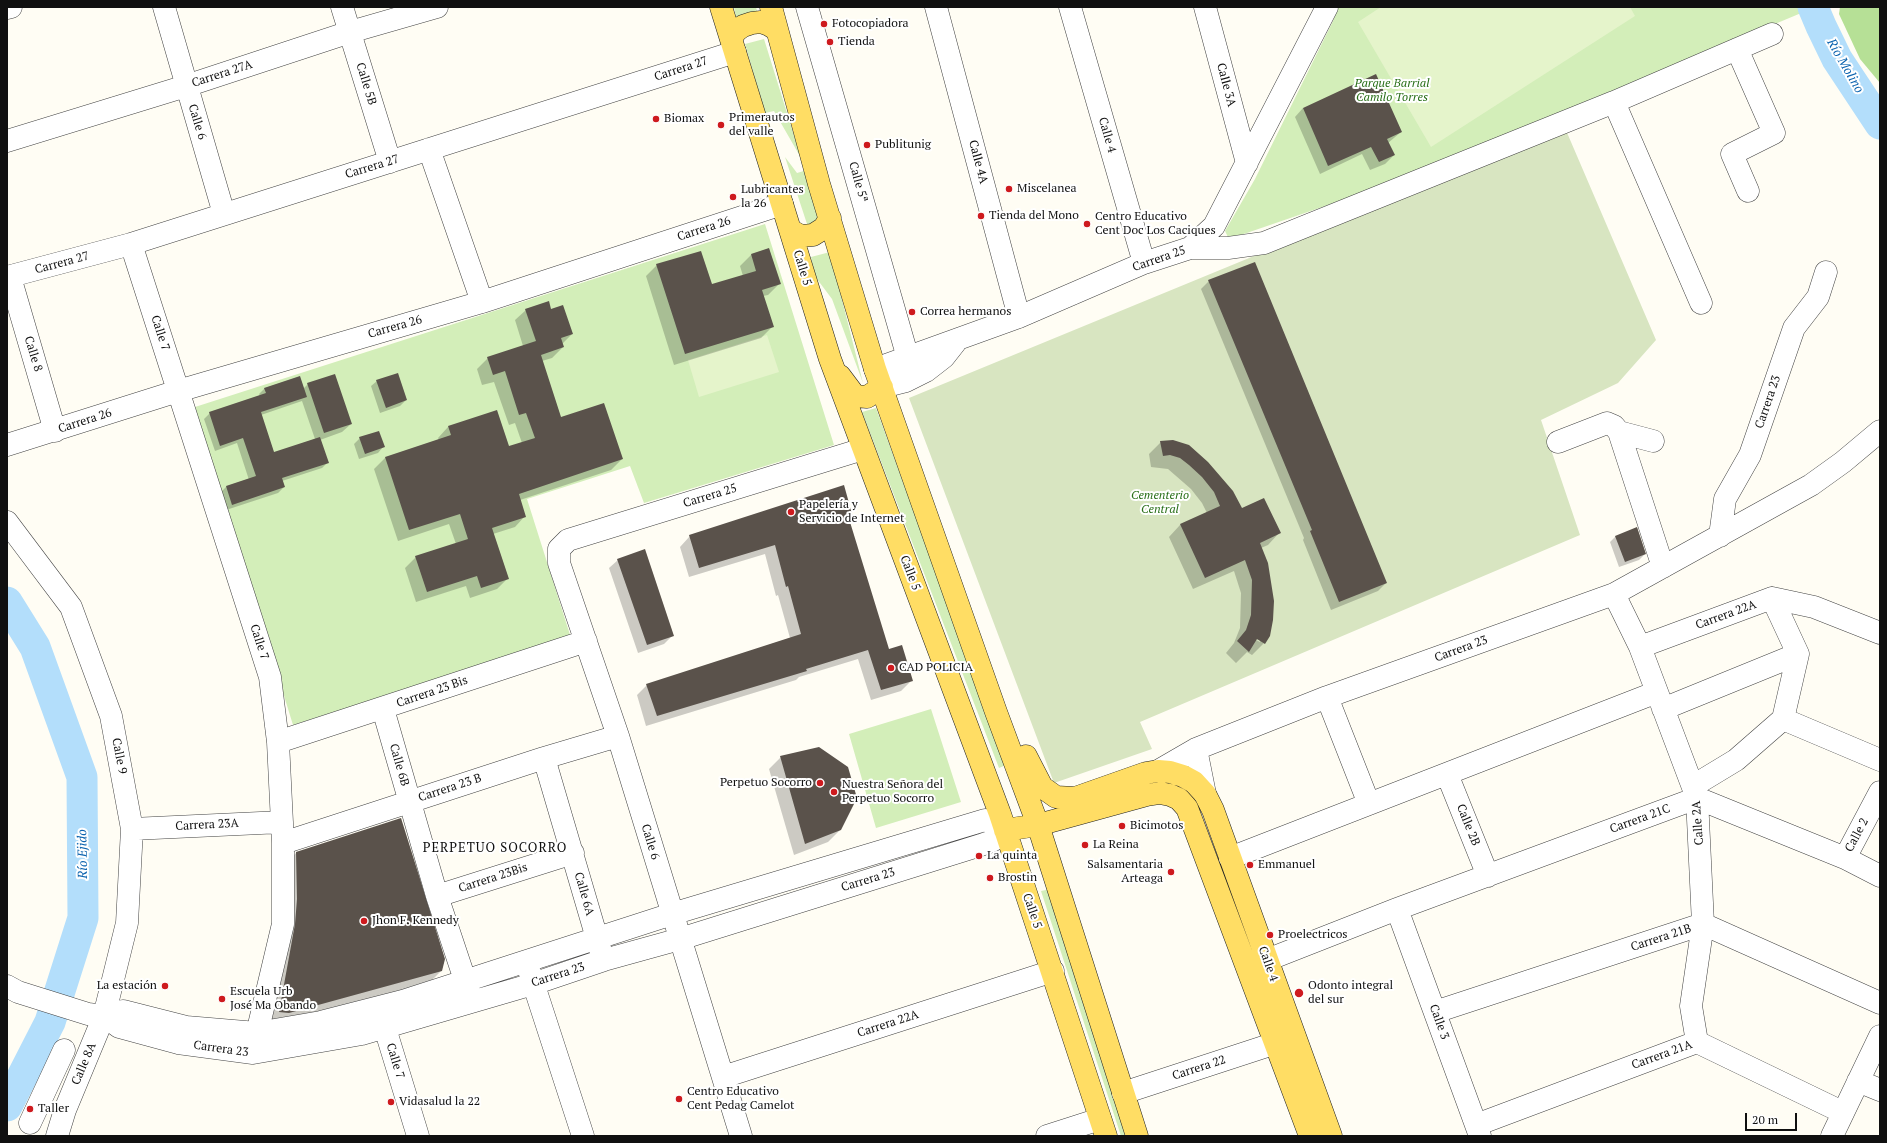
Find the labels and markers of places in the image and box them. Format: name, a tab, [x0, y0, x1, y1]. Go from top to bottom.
place label: Fotocopiadora	[832, 17, 909, 31]
marker: Fotocopiadora	[819, 19, 829, 29]
place label: Tienda	[838, 35, 875, 49]
marker: Tienda	[825, 37, 835, 47]
place label: Primerautos del valle	[729, 111, 795, 139]
place label: Biomax	[664, 112, 704, 126]
marker: Biomax	[651, 114, 661, 124]
marker: Primerautos del valle	[716, 120, 726, 130]
place label: Publitunig	[875, 138, 931, 152]
marker: Publitunig	[862, 140, 872, 150]
place label: Miscelanea	[1017, 182, 1077, 196]
place label: Lubricantes la 26	[741, 183, 804, 211]
marker: Miscelanea	[1004, 184, 1014, 194]
marker: Lubricantes la 26	[728, 192, 738, 202]
place label: Tienda del Mono	[989, 209, 1079, 223]
place label: Centro Educativo Cent Doc Los Caciques	[1095, 210, 1216, 238]
marker: Tienda del Mono	[976, 211, 986, 221]
marker: Centro Educativo Cent Doc Los Caciques	[1082, 219, 1092, 229]
place label: Correa hermanos	[920, 305, 1011, 319]
marker: Correa hermanos	[907, 307, 917, 317]
place label: Papelería y Servicio de Internet	[799, 498, 904, 526]
marker: Papelería y Servicio de Internet	[786, 507, 796, 517]
place label: CAD POLICIA	[899, 661, 973, 675]
marker: CAD POLICIA	[886, 663, 896, 673]
place label: Perpetuo Socorro	[720, 776, 812, 790]
marker: Perpetuo Socorro	[815, 778, 825, 788]
place label: Nuestra Señora del Perpetuo Socorro	[842, 778, 943, 806]
marker: Nuestra Señora del Perpetuo Socorro	[829, 787, 839, 797]
place label: Bicimotos	[1130, 819, 1183, 833]
marker: Bicimotos	[1117, 821, 1127, 831]
place label: La Reina	[1093, 838, 1139, 852]
marker: La Reina	[1080, 840, 1090, 850]
place label: La quinta	[987, 849, 1037, 863]
marker: La quinta	[974, 851, 984, 861]
place label: Salsamentaria Arteaga	[1087, 858, 1163, 886]
place label: Emmanuel	[1258, 858, 1315, 872]
marker: Emmanuel	[1245, 860, 1255, 870]
marker: Salsamentaria Arteaga	[1166, 867, 1176, 877]
place label: Brostin	[998, 871, 1037, 885]
marker: Brostin	[985, 873, 995, 883]
place label: Jhon F. Kennedy	[372, 914, 459, 928]
marker: Jhon F. Kennedy	[359, 916, 369, 926]
place label: Proelectricos	[1278, 928, 1348, 942]
marker: Proelectricos	[1265, 930, 1275, 940]
place label: La estación	[97, 979, 157, 993]
place label: Odonto integral del sur	[1308, 979, 1393, 1007]
marker: La estación	[160, 981, 170, 991]
place label: Escuela Urb José Ma Obando	[230, 985, 316, 1013]
marker: Odonto integral del sur	[1293, 987, 1305, 999]
marker: Escuela Urb José Ma Obando	[217, 994, 227, 1004]
place label: Centro Educativo Cent Pedag Camelot	[687, 1085, 794, 1113]
marker: Centro Educativo Cent Pedag Camelot	[674, 1094, 684, 1104]
place label: Vidasalud la 22	[399, 1095, 480, 1109]
marker: Vidasalud la 22	[386, 1097, 396, 1107]
place label: Taller	[38, 1102, 69, 1116]
marker: Taller	[25, 1104, 35, 1114]

